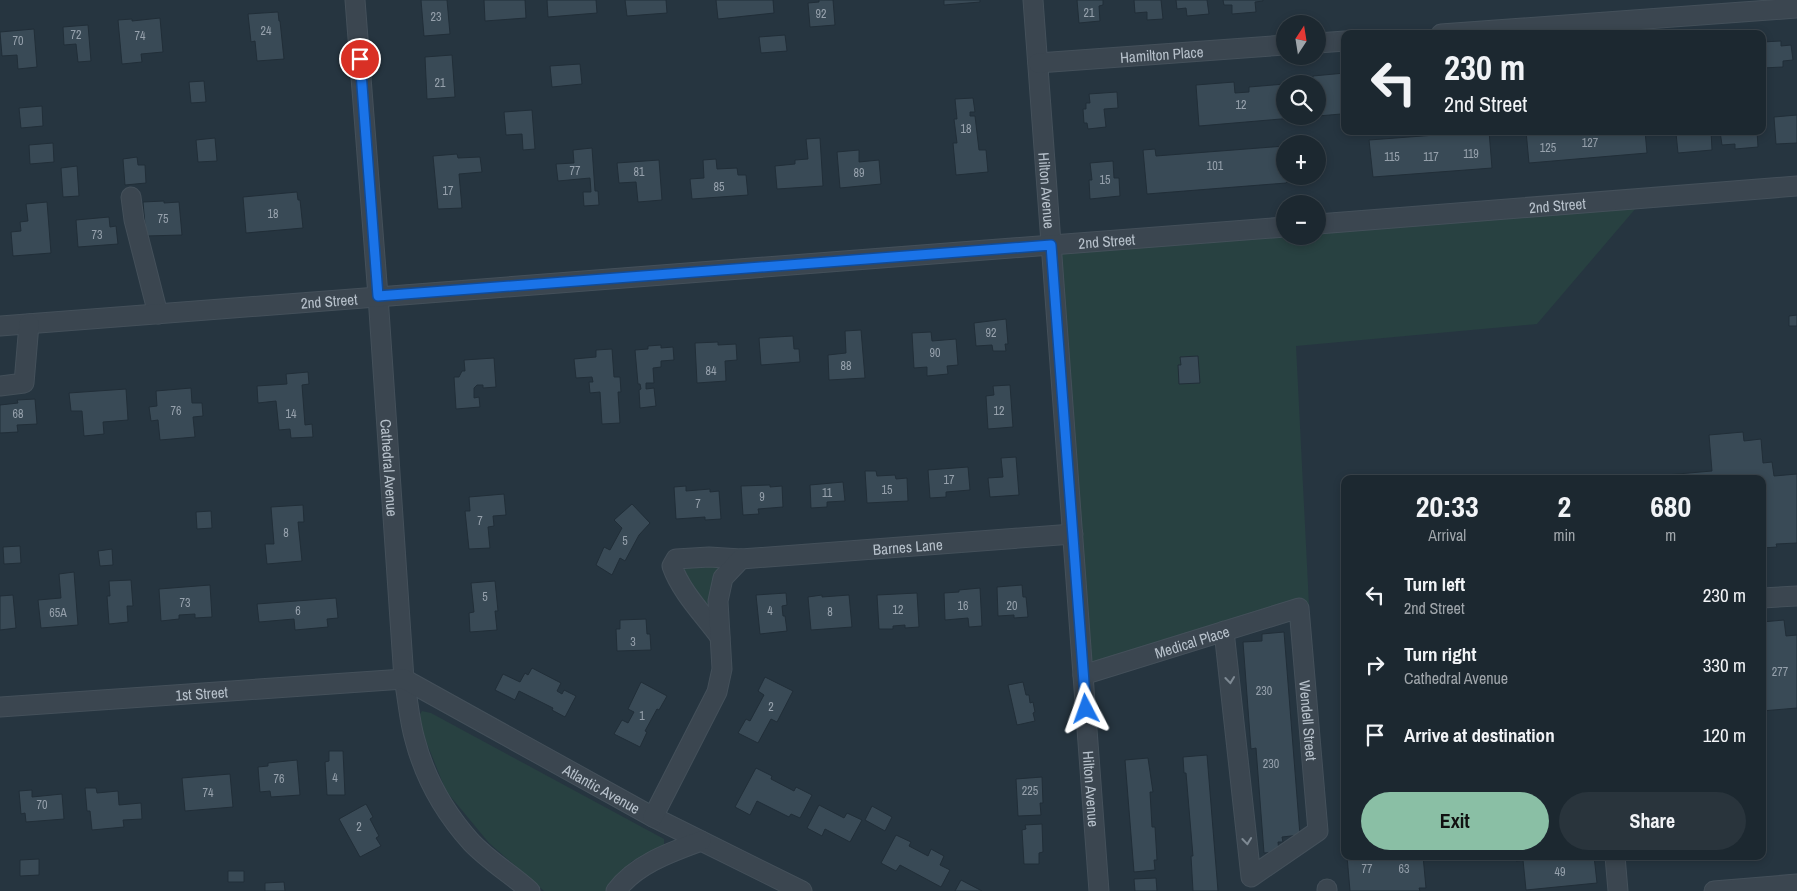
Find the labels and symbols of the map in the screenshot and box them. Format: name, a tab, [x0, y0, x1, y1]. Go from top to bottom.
house number: 21	[1084, 5, 1095, 21]
house number: 92	[816, 6, 826, 22]
house number: 23	[431, 9, 441, 25]
north arrow	[1276, 15, 1326, 65]
house number: 24	[261, 23, 272, 39]
house number: 72	[71, 27, 81, 43]
house number: 74	[135, 28, 146, 44]
house number: 70	[13, 33, 23, 49]
pin	[339, 38, 381, 80]
street label: Hamilton Place	[1119, 40, 1204, 67]
house number: 21	[435, 75, 446, 91]
house number: 12	[1236, 97, 1246, 113]
house number: 18	[961, 121, 971, 137]
house number: 127	[1582, 135, 1599, 151]
house number: 125	[1540, 140, 1557, 156]
house number: 119	[1463, 146, 1479, 162]
house number: 115	[1384, 149, 1400, 165]
house number: 117	[1423, 149, 1439, 165]
street label: Hilton Avenue	[1034, 152, 1060, 230]
house number: 101	[1207, 158, 1224, 174]
house number: 77	[570, 163, 581, 179]
house number: 81	[634, 164, 645, 180]
house number: 89	[854, 165, 864, 181]
house number: 15	[1100, 172, 1111, 188]
house number: 85	[714, 179, 725, 195]
house number: 17	[443, 183, 454, 199]
street label: 2nd Street	[1528, 192, 1587, 218]
house number: 18	[268, 206, 278, 222]
house number: 75	[158, 211, 169, 227]
house number: 73	[92, 227, 102, 243]
street label: 2nd Street	[1078, 228, 1136, 253]
street label: 2nd Street	[300, 288, 359, 313]
house number: 92	[986, 325, 996, 341]
house number: 90	[930, 345, 940, 361]
house number: 88	[841, 358, 851, 374]
house number: 84	[706, 363, 717, 379]
house number: 76	[171, 403, 181, 419]
house number: 12	[994, 403, 1004, 419]
house number: 68	[13, 406, 23, 422]
house number: 14	[286, 406, 297, 422]
street label: Cathedral Avenue	[376, 418, 403, 517]
house number: 17	[944, 472, 955, 488]
house number: 15	[882, 482, 893, 498]
house number: 11	[822, 485, 833, 501]
house number: 9	[759, 489, 765, 505]
house number: 7	[695, 496, 701, 512]
house number: 7	[477, 513, 483, 529]
house number: 8	[283, 525, 289, 541]
house number: 5	[622, 533, 628, 549]
street label: Barnes Lane	[872, 533, 943, 560]
house number: 5	[482, 589, 488, 605]
house number: 73	[180, 595, 190, 611]
house number: 16	[958, 598, 968, 614]
house number: 20	[1007, 598, 1017, 614]
house number: 12	[893, 602, 903, 618]
house number: 6	[295, 603, 301, 619]
house number: 4	[767, 603, 773, 619]
house number: 8	[827, 604, 833, 620]
house number: 65A	[49, 605, 67, 621]
street label: Medical Place	[1152, 620, 1232, 663]
house number: 3	[630, 634, 636, 650]
house number: 277	[1772, 664, 1789, 680]
one-way arrow	[1224, 676, 1235, 684]
street label: Wendell Street	[1295, 679, 1323, 762]
street label: 1st Street	[175, 681, 229, 705]
position arrow	[1059, 682, 1111, 734]
house number: 230	[1256, 683, 1272, 699]
house number: 2	[768, 699, 774, 715]
house number: 1	[639, 708, 645, 724]
street label: Hilton Avenue	[1078, 750, 1105, 828]
house number: 230	[1263, 756, 1279, 772]
street label: Atlantic Avenue	[558, 758, 644, 819]
house number: 4	[332, 770, 338, 786]
house number: 76	[274, 771, 284, 787]
house number: 225	[1022, 783, 1039, 799]
house number: 74	[203, 785, 214, 801]
house number: 70	[37, 797, 47, 813]
house number: 2	[356, 819, 362, 835]
one-way arrow	[1241, 838, 1252, 846]
house number: 77	[1362, 861, 1373, 877]
house number: 63	[1399, 861, 1409, 877]
house number: 49	[1555, 864, 1565, 880]

